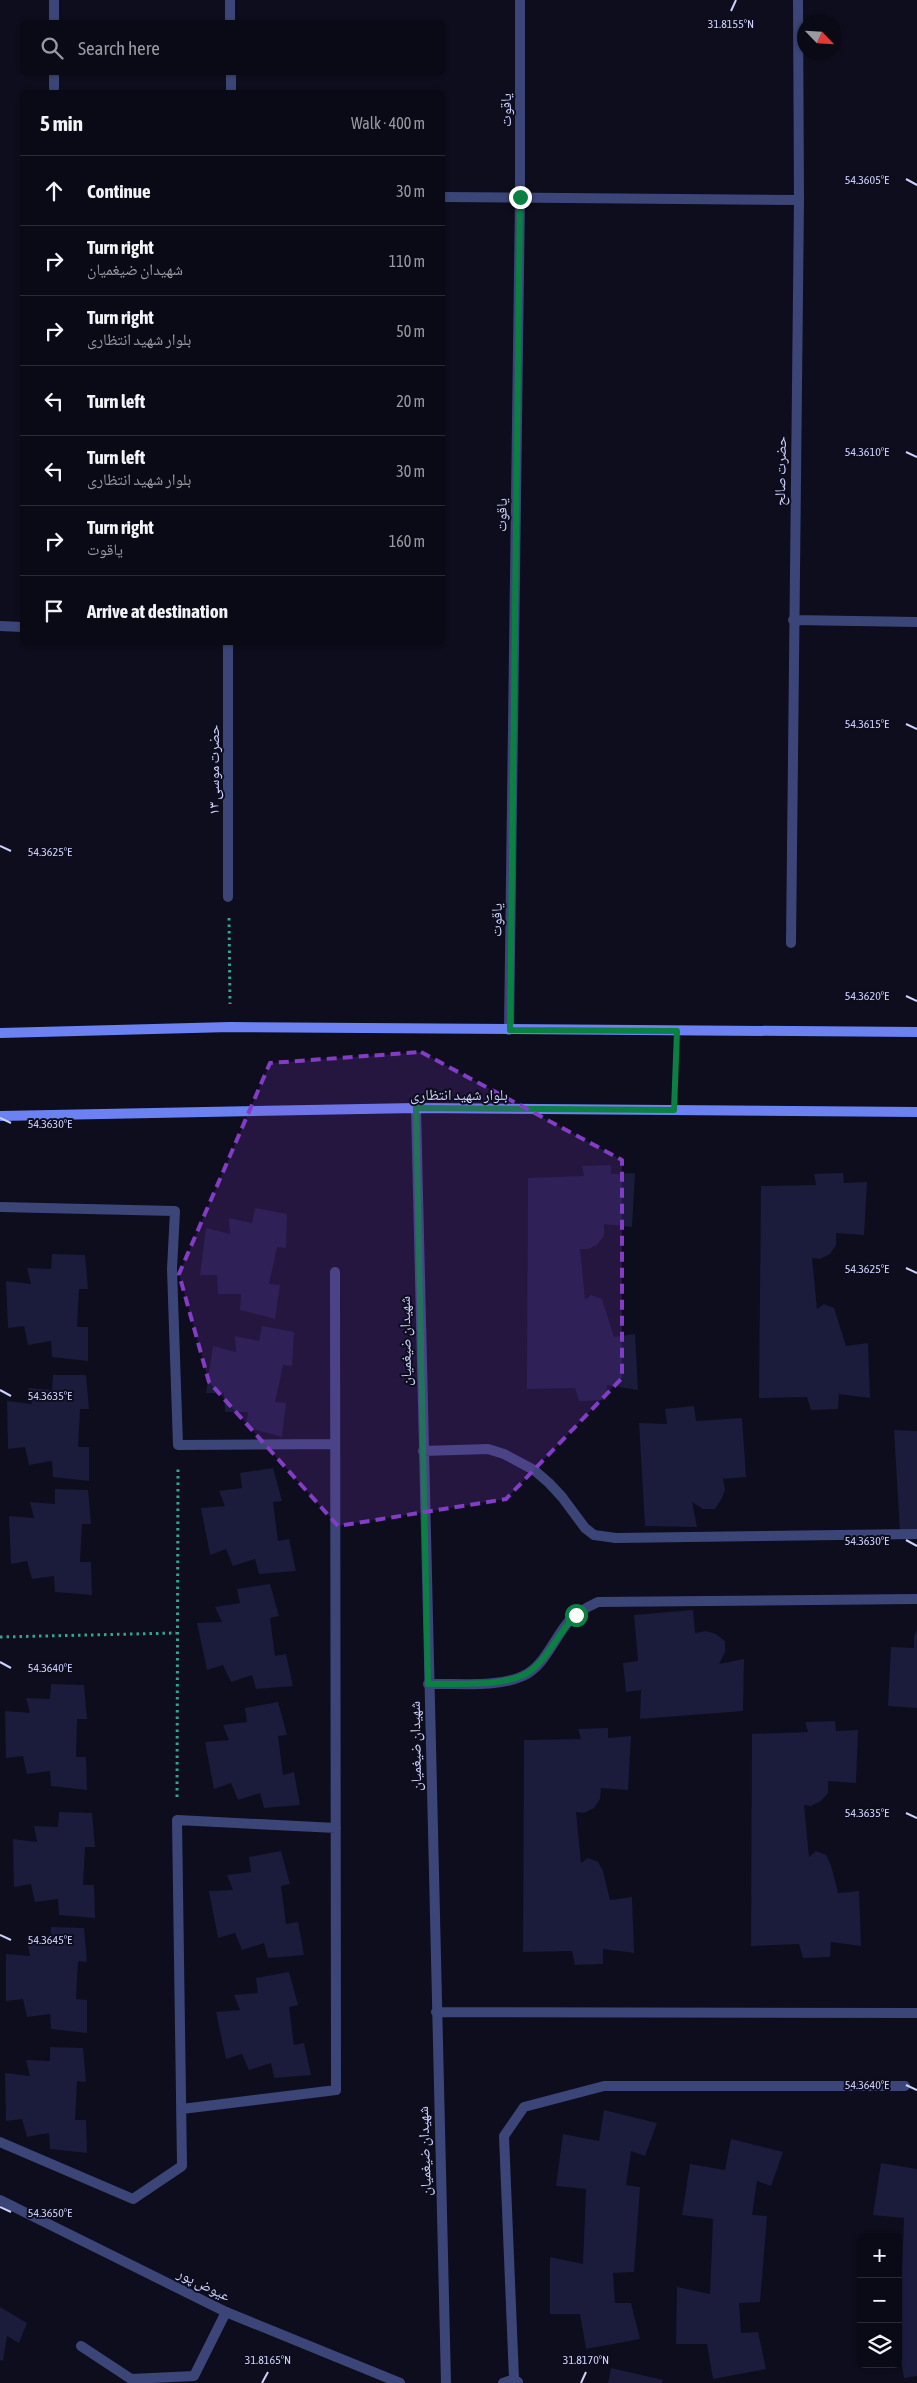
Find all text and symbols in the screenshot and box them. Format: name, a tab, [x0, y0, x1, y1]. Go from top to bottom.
north arrow	[797, 15, 842, 60]
text: 31.8155°N	[708, 17, 754, 31]
search box	[20, 20, 445, 75]
icon: search	[38, 34, 66, 62]
text: Search here	[78, 37, 160, 59]
street label: یاقوت	[497, 93, 515, 127]
text: 5 min	[40, 111, 83, 135]
text: Walk · 400 m	[351, 114, 425, 132]
text: 54.3605°E	[845, 173, 889, 187]
icon: ahead	[40, 177, 68, 205]
text: Continue	[87, 180, 151, 202]
text: 30 m	[396, 182, 425, 200]
route end	[509, 186, 532, 209]
text: Turn right	[87, 236, 154, 258]
icon: right	[40, 247, 68, 275]
text: 110 m	[389, 252, 425, 270]
text: شهیدان ضیغمیان	[87, 260, 183, 278]
text: Turn right	[87, 306, 154, 328]
icon: right	[40, 317, 68, 345]
text: 50 m	[396, 322, 425, 340]
text: بلوار شهید انتظاری	[87, 330, 191, 348]
icon: left	[40, 387, 68, 415]
text: Turn left	[87, 390, 145, 412]
text: 20 m	[396, 392, 425, 410]
street label: حضرت صالح	[771, 436, 791, 506]
text: 54.3610°E	[845, 445, 889, 459]
text: Turn left	[87, 446, 145, 468]
icon: left	[40, 457, 68, 485]
text: 30 m	[396, 462, 425, 480]
text: بلوار شهید انتظاری	[87, 470, 191, 488]
street label: یاقوت	[492, 498, 511, 532]
text: Turn right	[87, 516, 154, 538]
icon: right	[40, 527, 68, 555]
text: 160 m	[389, 532, 425, 550]
text: یاقوت	[87, 540, 123, 558]
icon: arrive	[40, 597, 68, 625]
text: Arrive at destination	[87, 600, 228, 622]
text: 54.3615°E	[845, 717, 889, 731]
street label: حضرت موسی ۱۳	[205, 724, 224, 815]
text: 54.3625°E	[28, 845, 72, 859]
street label: یاقوت	[487, 903, 506, 937]
text: 54.3620°E	[845, 989, 889, 1003]
street label: بلوار شهید انتظاری	[410, 1086, 508, 1105]
text: 54.3630°E	[28, 1117, 72, 1131]
text: 54.3625°E	[845, 1262, 889, 1276]
street label: شهیدان ضیغمیان	[396, 1296, 416, 1386]
text: 54.3635°E	[28, 1389, 72, 1403]
text: 54.3630°E	[845, 1534, 889, 1548]
route start	[565, 1604, 588, 1627]
text: 54.3640°E	[28, 1661, 72, 1675]
street label: شهیدان ضیغمیان	[406, 1701, 426, 1791]
text: 54.3635°E	[845, 1806, 889, 1820]
text: 54.3645°E	[28, 1933, 72, 1947]
text: 54.3640°E	[845, 2078, 889, 2092]
street label: شهیدان ضیغمیان	[414, 2105, 436, 2196]
text: 54.3650°E	[28, 2206, 72, 2220]
map controls	[857, 2233, 902, 2368]
button: +	[857, 2233, 902, 2278]
street label: عیوض پور	[173, 2264, 233, 2306]
button: −	[857, 2278, 902, 2323]
button: layers	[857, 2323, 902, 2368]
text: 31.8165°N	[245, 2353, 291, 2367]
text: 31.8170°N	[563, 2353, 609, 2367]

